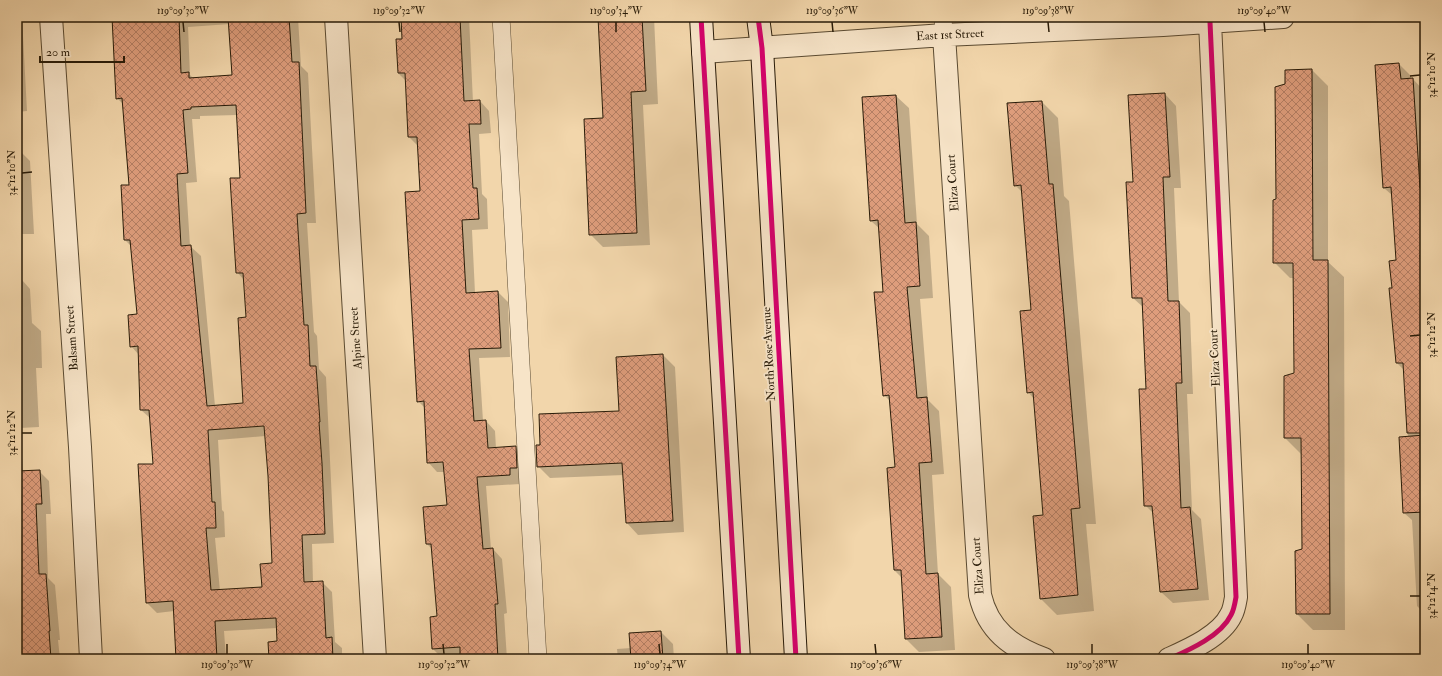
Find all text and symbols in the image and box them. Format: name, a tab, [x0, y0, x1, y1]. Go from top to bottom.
text: 119°09'30"W	[157, 5, 210, 17]
text: 119°09'32"W	[373, 5, 426, 17]
text: 119°09'34"W	[590, 5, 643, 17]
text: 119°09'36"W	[806, 5, 859, 17]
text: 119°09'38"W	[1022, 5, 1075, 17]
text: 119°09'40"W	[1237, 5, 1292, 17]
street label: East 1st Street	[916, 26, 984, 44]
scale bar	[40, 38, 124, 64]
text: 20 m	[46, 45, 71, 60]
text: 34°12'10"N	[1426, 52, 1438, 98]
text: 34°12'10"N	[6, 150, 18, 196]
street label: Eliza Court	[944, 154, 962, 212]
street label: Balsam Street	[62, 305, 82, 371]
street label: Alpine Street	[346, 306, 366, 371]
street label: North Rose Avenue	[759, 307, 779, 401]
text: 34°12'12"N	[1426, 312, 1438, 358]
street label: Eliza Court	[1206, 329, 1224, 387]
text: 34°12'12"N	[6, 410, 18, 456]
street label: Eliza Court	[969, 537, 987, 595]
text: 34°12'14"N	[1426, 573, 1438, 619]
text: 119°09'30"W	[201, 659, 254, 671]
text: 119°09'32"W	[418, 659, 471, 671]
text: 119°09'34"W	[634, 659, 687, 671]
text: 119°09'36"W	[850, 659, 903, 671]
text: 119°09'38"W	[1066, 659, 1119, 671]
text: 119°09'40"W	[1281, 659, 1336, 671]

